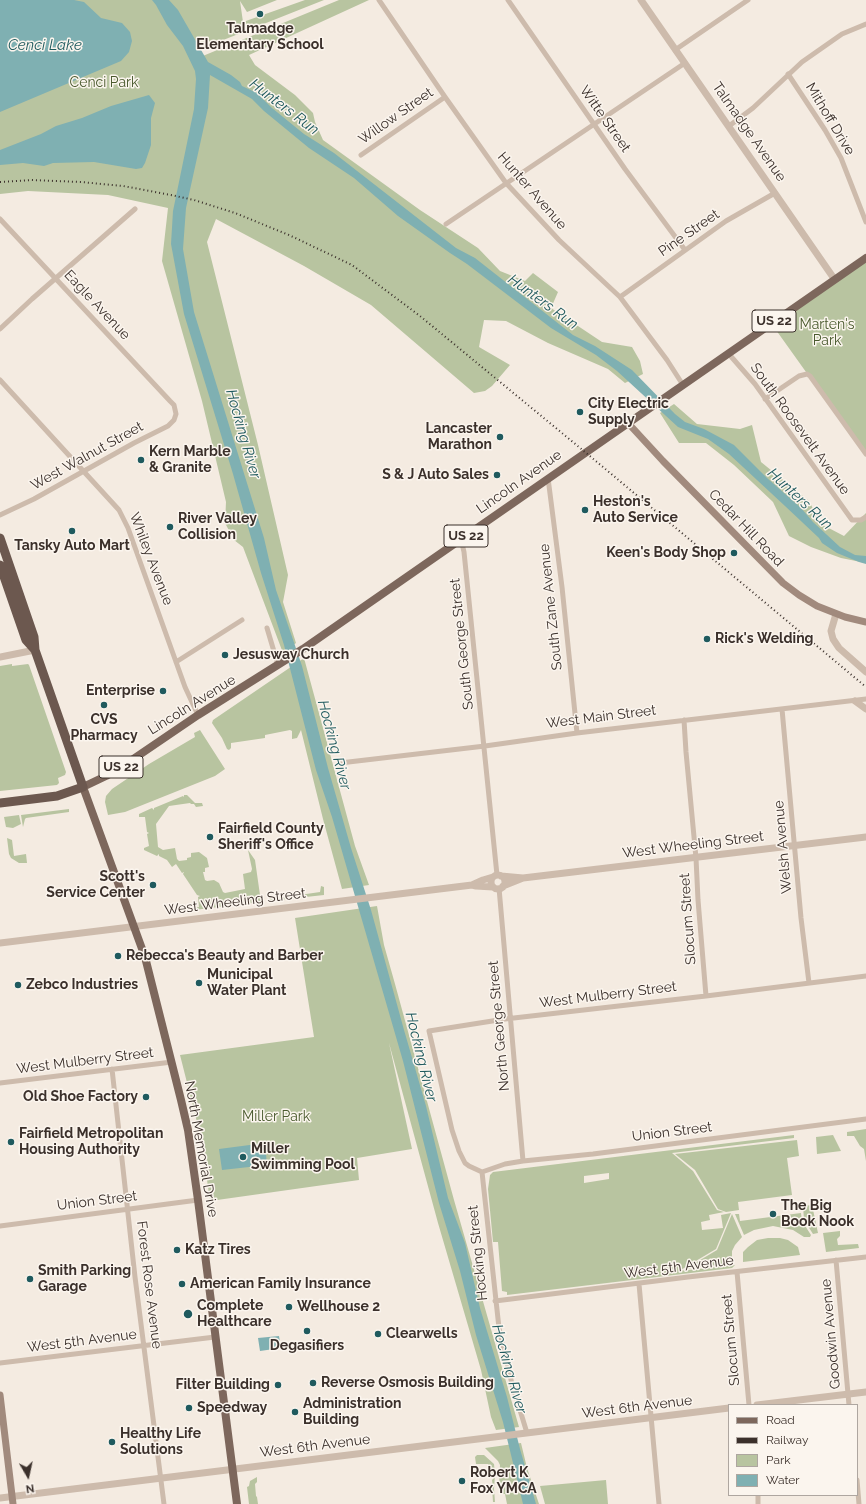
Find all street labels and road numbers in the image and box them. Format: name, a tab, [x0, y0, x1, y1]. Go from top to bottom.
street label: Talmadge Avenue	[708, 79, 790, 185]
street label: Mithoff Drive	[802, 80, 858, 158]
street label: Witte Street	[576, 82, 634, 156]
street label: Willow Street	[355, 84, 437, 148]
street label: Hunter Avenue	[494, 149, 570, 233]
street label: Pine Street	[655, 206, 723, 260]
street label: Eagle Avenue	[60, 267, 134, 343]
road number: US 22	[752, 310, 796, 332]
street label: South Roosevelt Avenue	[747, 360, 853, 498]
street label: West Walnut Street	[28, 418, 146, 494]
street label: Lincoln Avenue	[473, 446, 565, 518]
street label: Cedar Hill Road	[705, 486, 787, 570]
street label: Whiley Avenue	[126, 510, 176, 608]
road number: US 22	[444, 525, 488, 547]
street label: South Zane Avenue	[536, 543, 566, 671]
street label: South George Street	[447, 577, 477, 711]
street label: Lincoln Avenue	[145, 671, 239, 739]
street label: West Main Street	[545, 702, 657, 732]
road number: US 22	[99, 756, 143, 778]
street label: Welsh Avenue	[771, 800, 795, 894]
street label: West Wheeling Street	[621, 828, 765, 862]
street label: Slocum Street	[676, 873, 700, 965]
street label: West Wheeling Street	[163, 885, 307, 919]
street label: North George Street	[485, 960, 513, 1092]
street label: West Mulberry Street	[538, 978, 678, 1012]
street label: West Mulberry Street	[15, 1044, 155, 1078]
street label: North Memorial Drive	[181, 1079, 221, 1219]
street label: Union Street	[631, 1119, 713, 1145]
street label: Union Street	[56, 1188, 138, 1214]
street label: Hocking Street	[465, 1204, 491, 1302]
street label: Forest Rose Avenue	[133, 1220, 165, 1350]
street label: West 5th Avenue	[623, 1252, 735, 1282]
street label: Goodwin Avenue	[818, 1278, 844, 1390]
street label: Slocum Street	[719, 1293, 743, 1387]
street label: West 5th Avenue	[26, 1326, 138, 1356]
street label: West 6th Avenue	[581, 1392, 693, 1422]
street label: West 6th Avenue	[259, 1431, 371, 1461]

